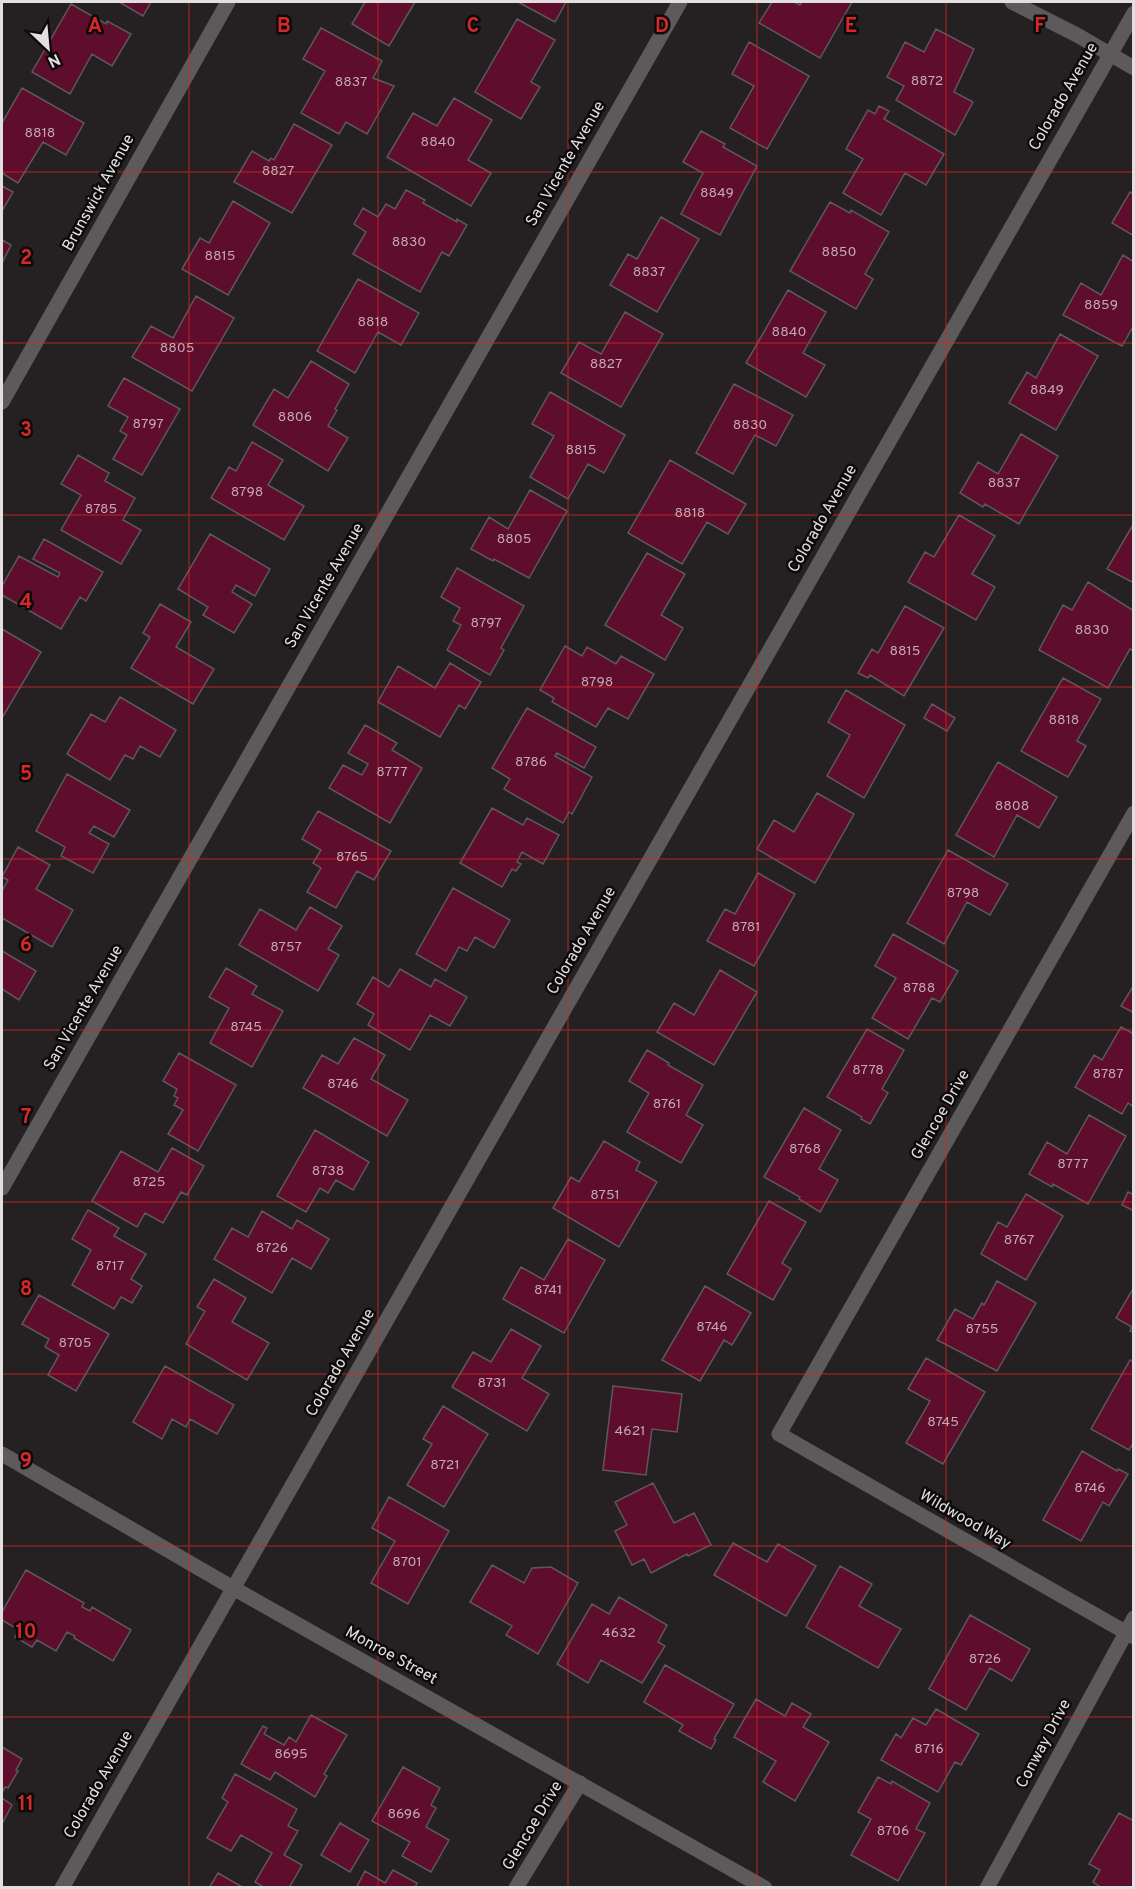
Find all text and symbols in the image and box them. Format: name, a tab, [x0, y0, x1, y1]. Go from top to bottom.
text: A	[88, 14, 102, 40]
text: B	[277, 14, 291, 40]
text: C	[467, 14, 479, 40]
text: D	[655, 14, 669, 40]
text: E	[845, 14, 857, 40]
text: F	[1034, 14, 1046, 40]
north arrow	[18, 18, 78, 78]
street label: Colorado Avenue	[1025, 39, 1103, 155]
text: N	[44, 48, 63, 71]
house number: 8872	[911, 73, 943, 90]
house number: 8837	[335, 74, 367, 91]
street label: San Vicente Avenue	[522, 98, 610, 230]
house number: 8818	[25, 125, 55, 142]
street label: Brunswick Avenue	[59, 131, 139, 255]
house number: 8840	[421, 134, 455, 151]
house number: 8827	[262, 163, 294, 180]
house number: 8849	[700, 185, 734, 202]
house number: 8830	[392, 234, 426, 251]
house number: 8850	[822, 244, 856, 261]
text: 2	[20, 246, 32, 272]
house number: 8815	[205, 248, 236, 265]
house number: 8837	[633, 264, 665, 281]
house number: 8859	[1084, 297, 1118, 314]
house number: 8818	[358, 314, 388, 331]
house number: 8840	[772, 324, 806, 341]
house number: 8805	[160, 340, 194, 357]
house number: 8827	[590, 356, 622, 373]
house number: 8849	[1030, 382, 1064, 399]
house number: 8806	[278, 409, 312, 426]
house number: 8797	[133, 416, 163, 433]
house number: 8830	[733, 417, 767, 434]
text: 3	[20, 418, 32, 444]
house number: 8815	[566, 442, 597, 459]
street label: Colorado Avenue	[784, 461, 862, 577]
house number: 8837	[988, 475, 1020, 492]
house number: 8798	[231, 484, 263, 501]
house number: 8785	[85, 501, 117, 518]
house number: 8818	[675, 505, 705, 522]
street label: San Vicente Avenue	[281, 520, 369, 652]
house number: 8805	[497, 531, 531, 548]
text: 4	[20, 590, 32, 616]
house number: 8797	[471, 615, 501, 632]
house number: 8830	[1075, 622, 1109, 639]
house number: 8815	[890, 643, 921, 660]
house number: 8798	[581, 674, 613, 691]
house number: 8818	[1049, 712, 1079, 729]
house number: 8786	[515, 754, 547, 771]
text: 5	[20, 762, 32, 788]
house number: 8777	[376, 764, 408, 781]
house number: 8808	[995, 798, 1029, 815]
house number: 8765	[336, 849, 368, 866]
street label: Colorado Avenue	[543, 883, 621, 999]
house number: 8798	[947, 885, 979, 902]
house number: 8781	[731, 919, 761, 936]
text: 6	[20, 933, 32, 959]
house number: 8757	[270, 939, 302, 956]
street label: San Vicente Avenue	[40, 942, 128, 1074]
house number: 8788	[903, 980, 935, 997]
house number: 8745	[230, 1019, 262, 1036]
house number: 8778	[852, 1062, 884, 1079]
street label: Glencoe Drive	[907, 1066, 975, 1164]
house number: 8787	[1092, 1066, 1124, 1083]
house number: 8746	[327, 1076, 359, 1093]
house number: 8761	[653, 1096, 681, 1113]
text: 7	[21, 1105, 31, 1131]
house number: 8768	[789, 1141, 821, 1158]
house number: 8777	[1057, 1156, 1089, 1173]
house number: 8738	[312, 1163, 344, 1180]
house number: 8725	[133, 1174, 165, 1191]
house number: 8751	[590, 1187, 620, 1204]
house number: 8767	[1004, 1232, 1034, 1249]
house number: 8726	[256, 1240, 288, 1257]
house number: 8717	[96, 1258, 124, 1275]
text: 8	[20, 1277, 32, 1303]
house number: 8741	[534, 1282, 562, 1299]
street label: Colorado Avenue	[302, 1305, 380, 1421]
house number: 8746	[696, 1319, 728, 1336]
house number: 8755	[965, 1321, 999, 1338]
house number: 8705	[59, 1335, 91, 1352]
house number: 8731	[477, 1375, 507, 1392]
house number: 8745	[927, 1414, 959, 1431]
house number: 4621	[615, 1423, 645, 1440]
text: 9	[20, 1449, 32, 1475]
house number: 8721	[430, 1457, 460, 1474]
house number: 8746	[1074, 1480, 1106, 1497]
street label: Wildwood Way	[916, 1486, 1014, 1554]
house number: 8701	[392, 1554, 422, 1571]
text: 10	[15, 1620, 37, 1646]
street label: Monroe Street	[341, 1622, 441, 1690]
house number: 4632	[602, 1625, 636, 1642]
house number: 8726	[969, 1651, 1001, 1668]
street label: Conway Drive	[1012, 1696, 1076, 1792]
street label: Colorado Avenue	[60, 1727, 138, 1843]
house number: 8716	[914, 1741, 944, 1758]
house number: 8695	[274, 1746, 308, 1763]
street label: Glencoe Drive	[498, 1778, 568, 1874]
text: 11	[18, 1792, 34, 1818]
house number: 8696	[387, 1806, 421, 1823]
house number: 8706	[877, 1823, 909, 1840]

